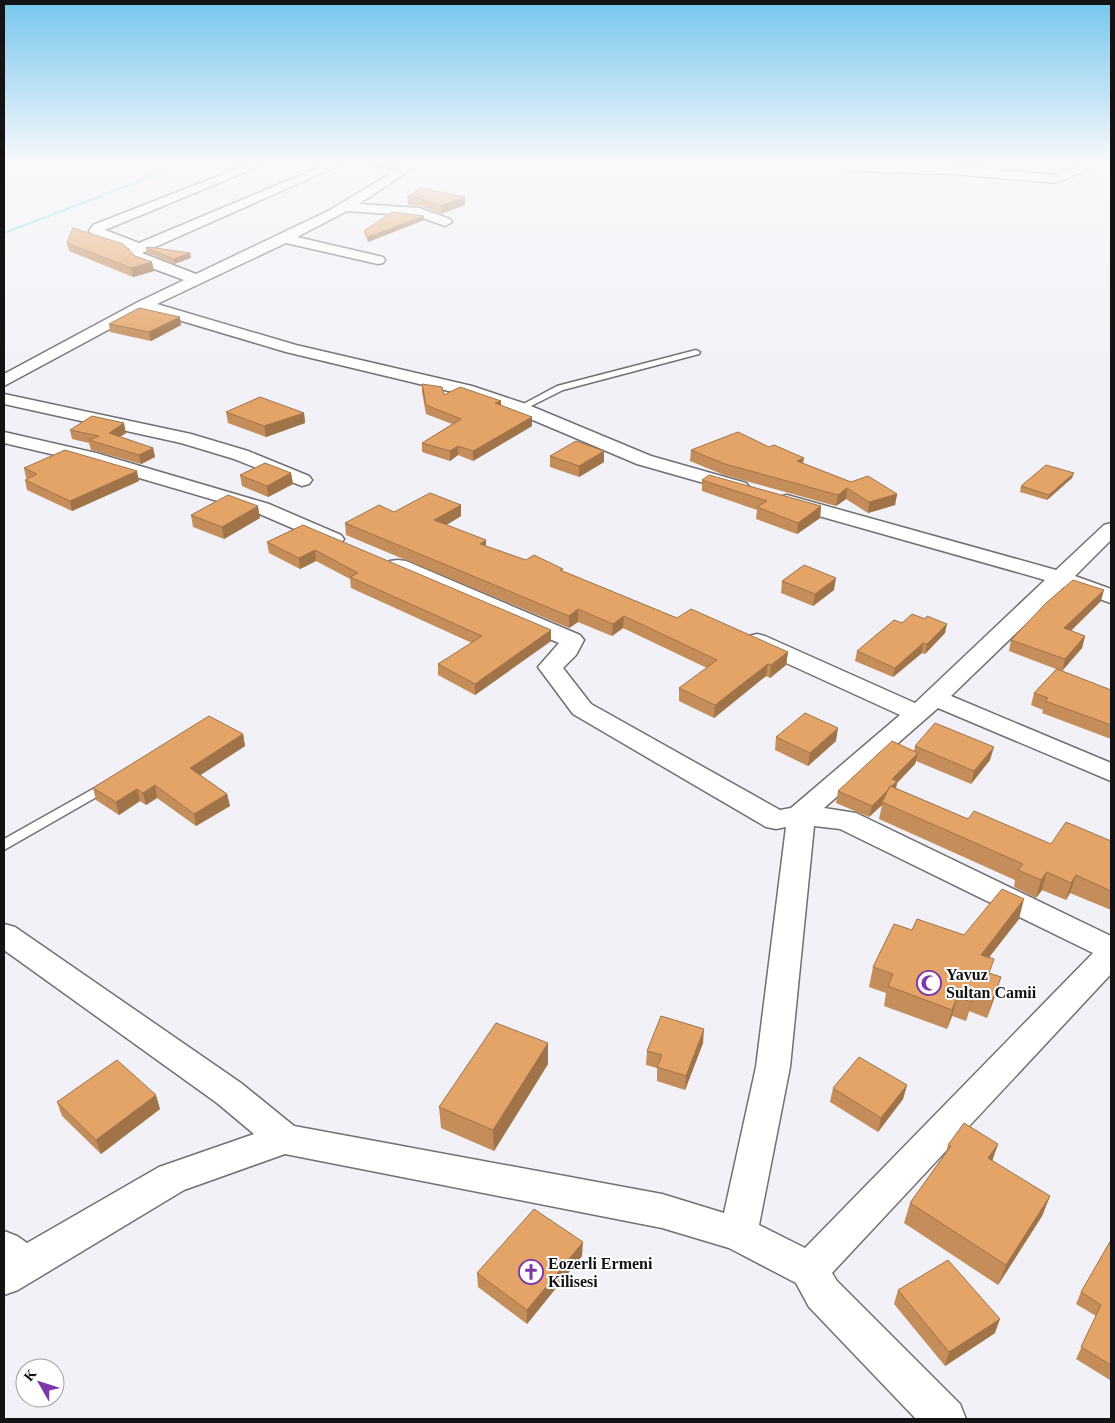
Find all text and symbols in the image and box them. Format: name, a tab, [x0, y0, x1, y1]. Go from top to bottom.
place label: Yavuz Sultan Camii	[946, 966, 1037, 1001]
mosque icon: Yavuz Sultan Camii	[916, 970, 942, 996]
place label: Eozerli Ermeni Kilisesi	[548, 1255, 653, 1290]
church icon: Eozerli Ermeni Kilisesi	[518, 1259, 544, 1285]
north arrow	[15, 1358, 65, 1408]
text: K	[21, 1366, 40, 1384]

